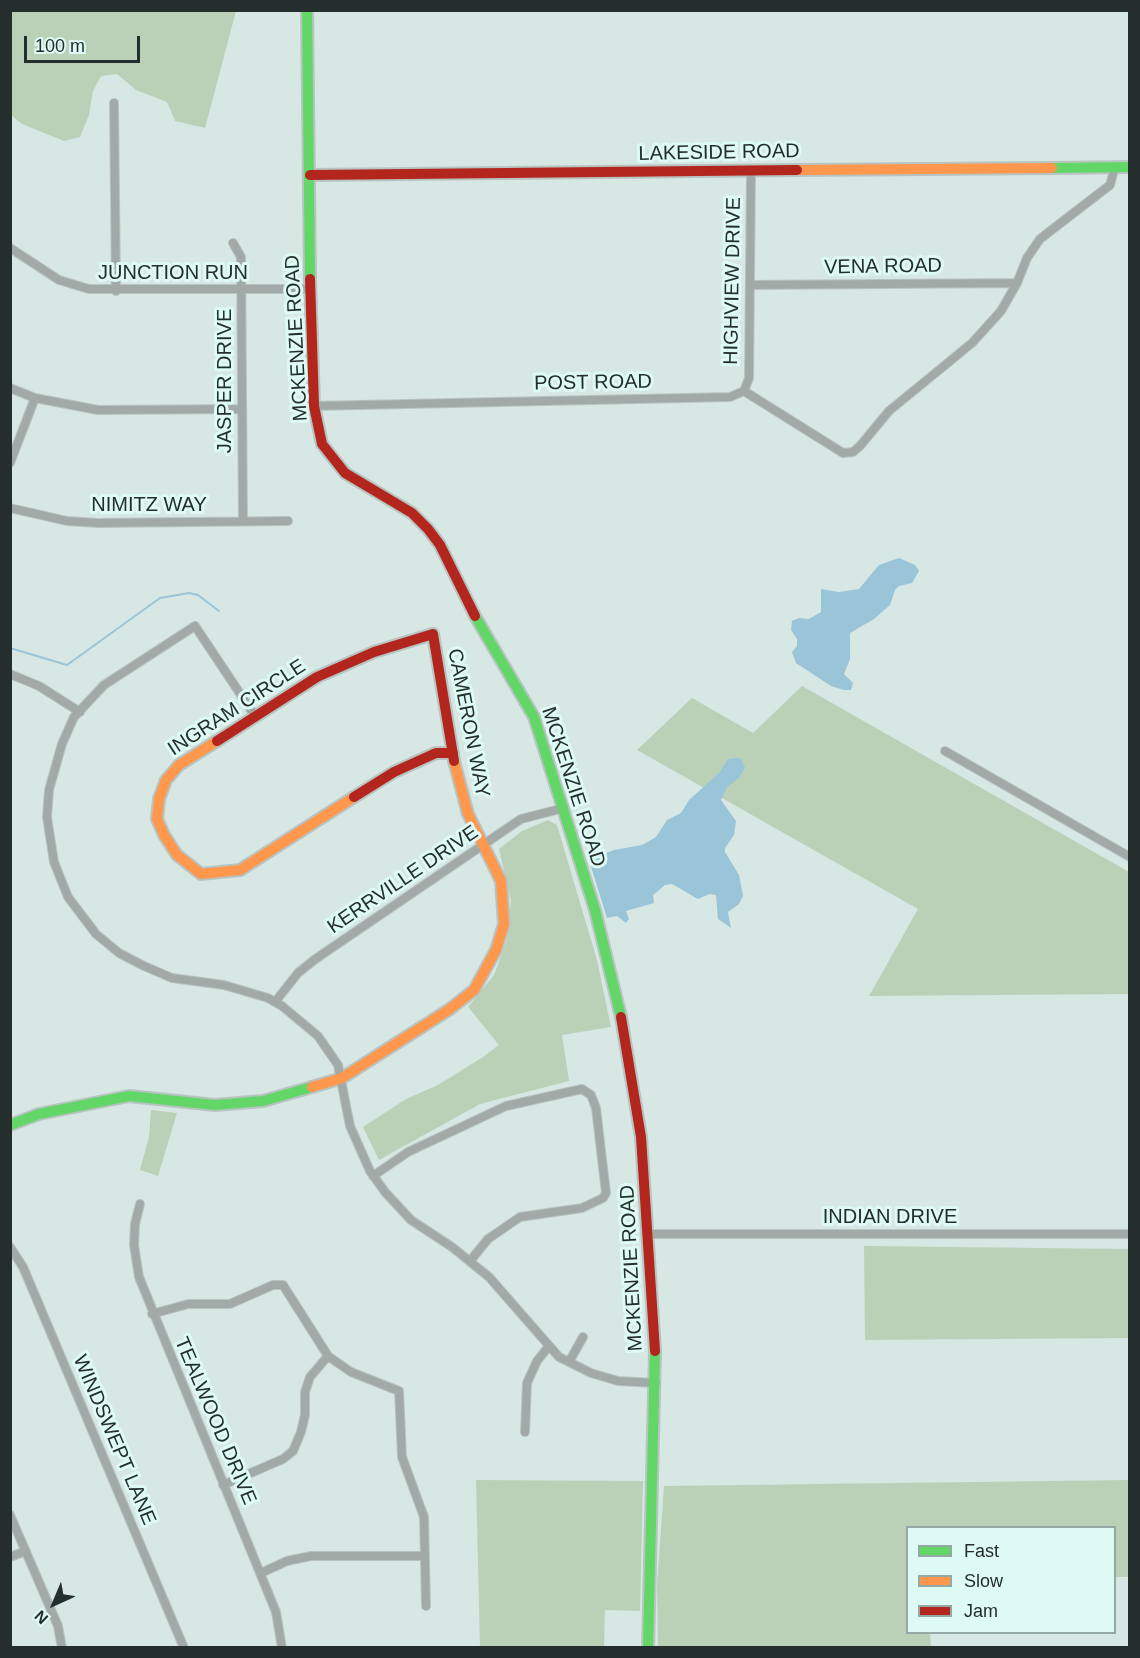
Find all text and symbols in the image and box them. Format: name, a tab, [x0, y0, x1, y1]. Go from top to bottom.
scale bar	[27, 24, 142, 62]
text: 100 m	[35, 36, 85, 56]
street label: LAKESIDE ROAD	[638, 140, 800, 166]
street label: HIGHVIEW DRIVE	[720, 197, 746, 365]
street label: MCKENZIE ROAD	[281, 254, 313, 422]
street label: VENA ROAD	[824, 254, 942, 280]
street label: JUNCTION RUN	[98, 261, 248, 285]
street label: JASPER DRIVE	[213, 309, 237, 453]
street label: POST ROAD	[534, 370, 652, 396]
street label: NIMITZ WAY	[91, 493, 207, 517]
street label: CAMERON WAY	[442, 647, 494, 799]
street label: INGRAM CIRCLE	[164, 655, 310, 761]
street label: MCKENZIE ROAD	[536, 704, 610, 870]
street label: KERRVILLE DRIVE	[323, 821, 483, 939]
street label: MCKENZIE ROAD	[616, 1184, 648, 1352]
street label: INDIAN DRIVE	[823, 1205, 957, 1229]
street label: TEALWOOD DRIVE	[169, 1334, 261, 1508]
street label: WINDSWEPT LANE	[67, 1351, 161, 1529]
legend	[906, 1526, 1116, 1634]
text: Fast	[964, 1541, 999, 1561]
text: Slow	[964, 1571, 1003, 1591]
north arrow	[24, 1574, 84, 1634]
text: Jam	[964, 1601, 998, 1621]
text: N	[31, 1607, 51, 1627]

